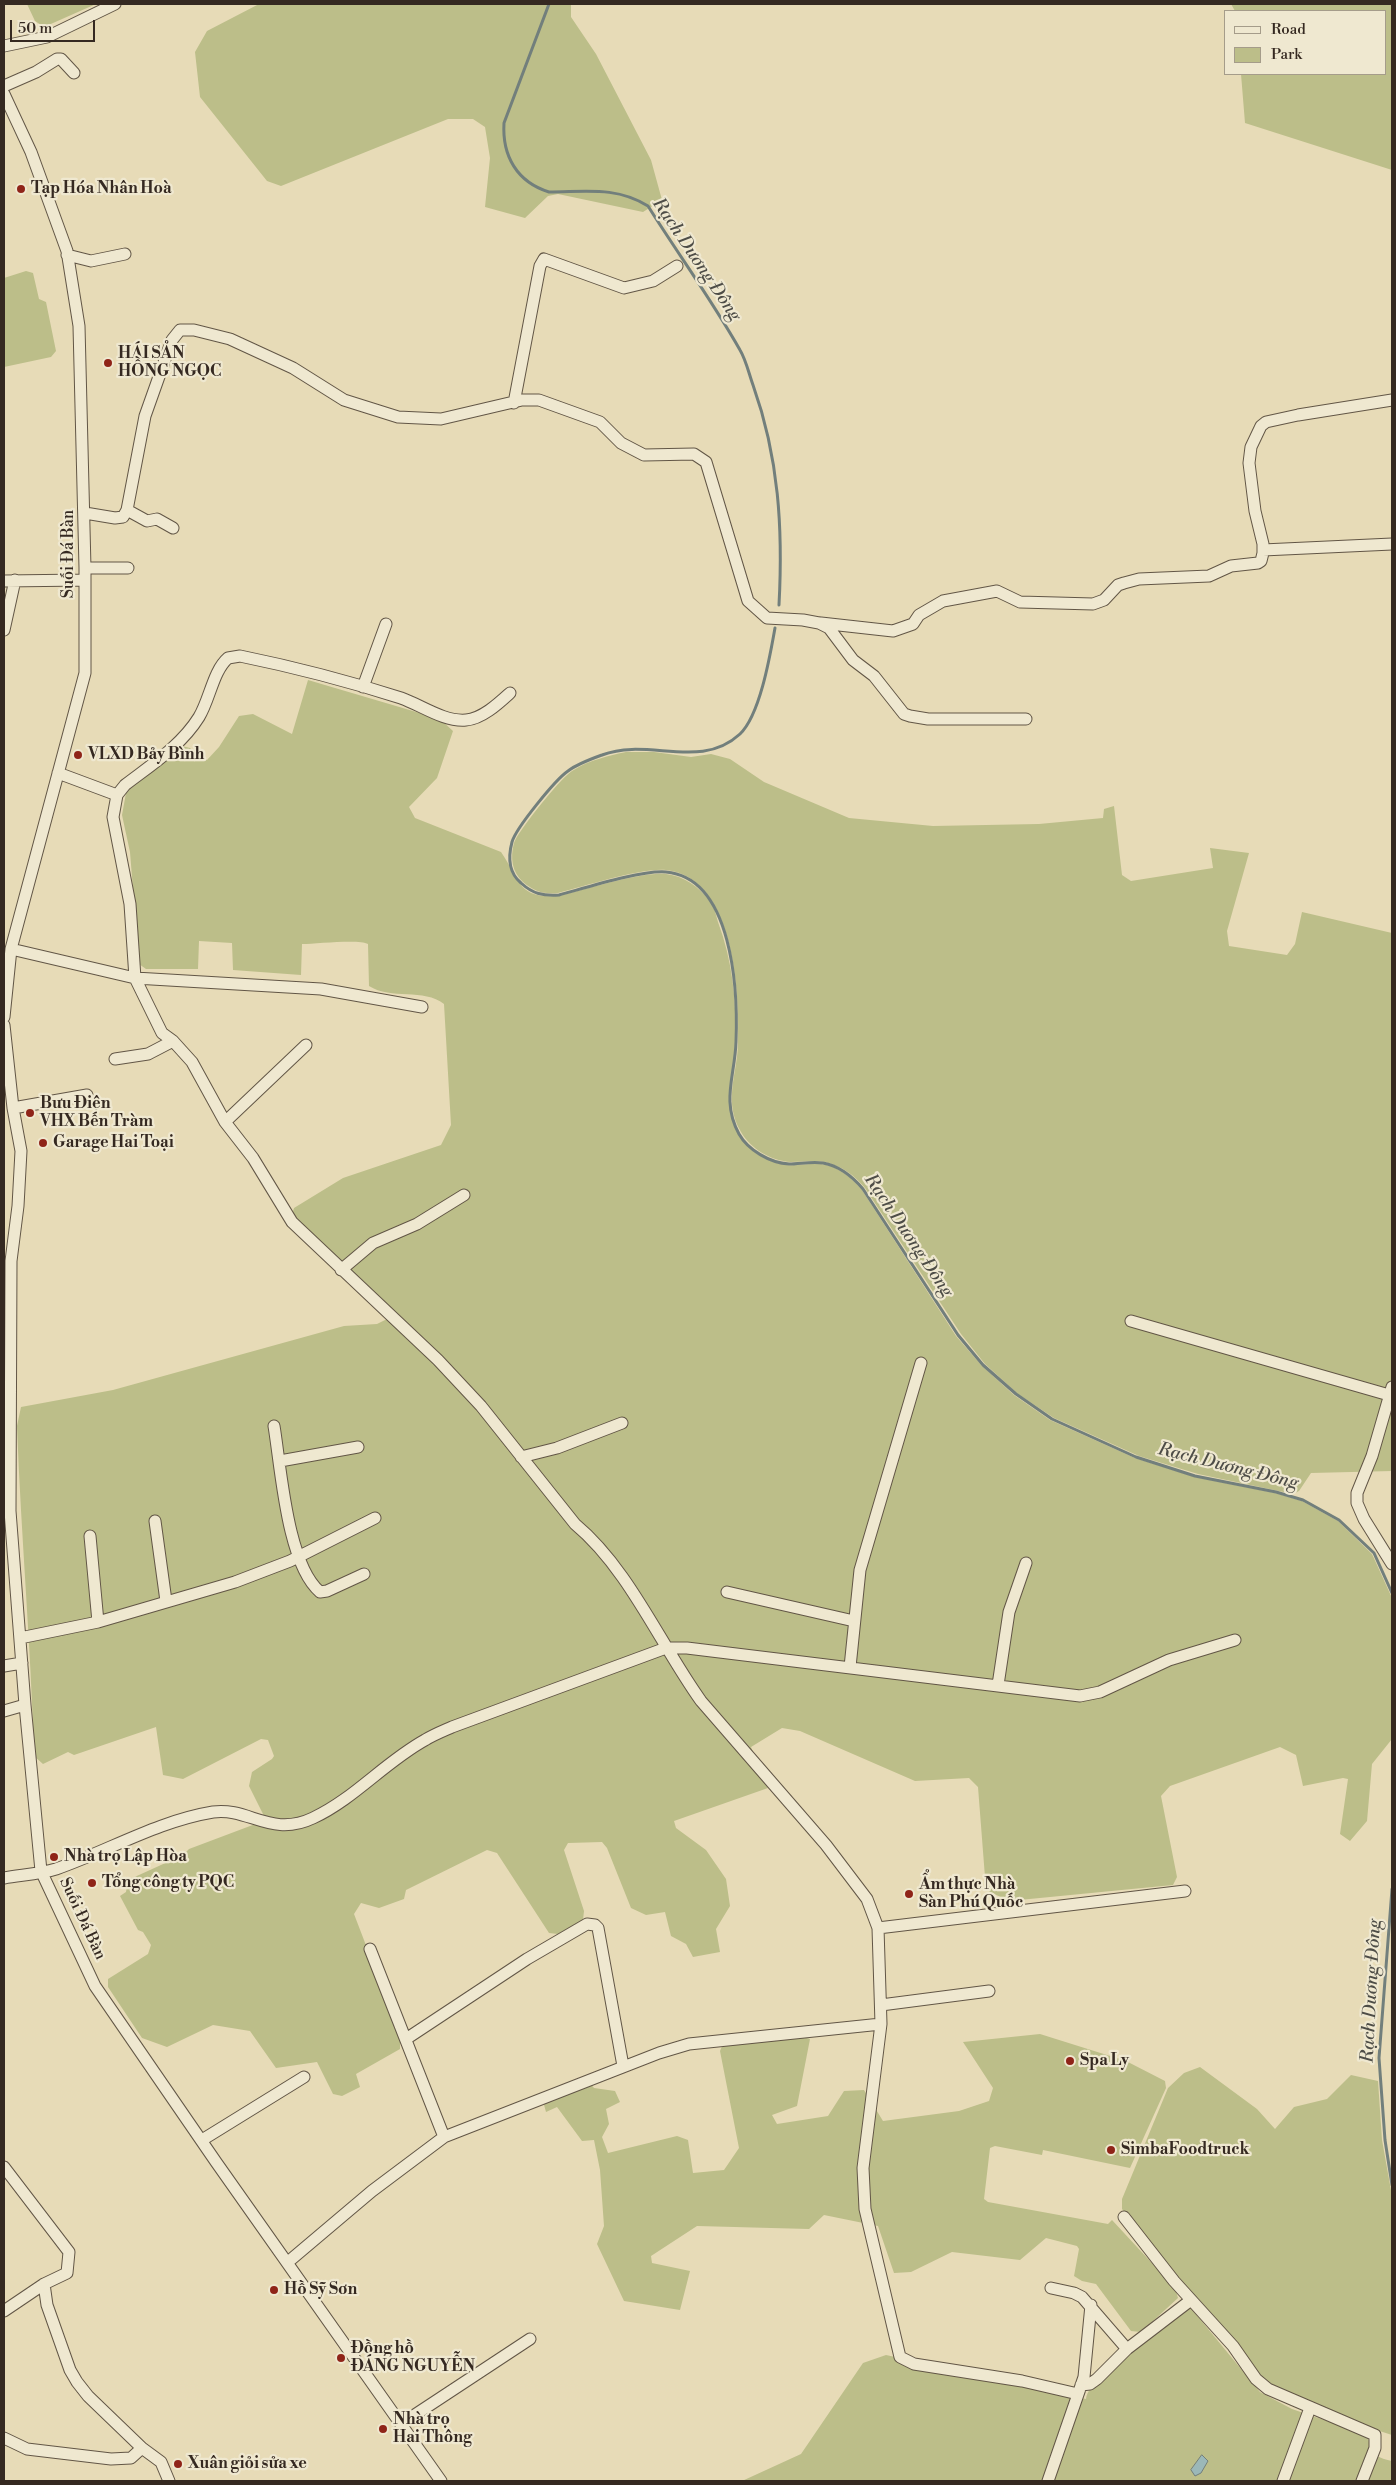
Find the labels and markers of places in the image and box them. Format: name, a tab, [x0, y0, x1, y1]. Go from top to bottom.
place label: Tạp Hóa Nhân Hoà	[31, 179, 172, 199]
marker: Tạp Hóa Nhân Hoà	[15, 183, 27, 195]
place label: HÁI SẢN HỒNG NGỌC	[118, 344, 221, 382]
marker: HÁI SẢN HỒNG NGỌC	[102, 357, 114, 369]
place label: VLXD Bảy Bình	[88, 745, 204, 765]
marker: VLXD Bảy Bình	[72, 749, 84, 761]
place label: Bưu Điện VHX Bến Tràm	[40, 1094, 153, 1132]
marker: Bưu Điện VHX Bến Tràm	[24, 1107, 36, 1119]
place label: Garage Hai Toại	[53, 1133, 174, 1153]
marker: Garage Hai Toại	[37, 1137, 49, 1149]
place label: Nhà trọ Lập Hòa	[64, 1847, 187, 1867]
marker: Nhà trọ Lập Hòa	[48, 1851, 60, 1863]
place label: Tổng công ty PQC	[102, 1873, 234, 1893]
place label: Ẩm thực Nhà Sàn Phú Quốc	[919, 1875, 1023, 1913]
marker: Tổng công ty PQC	[86, 1877, 98, 1889]
marker: Ẩm thực Nhà Sàn Phú Quốc	[903, 1888, 915, 1900]
place label: Spa Ly	[1080, 2051, 1129, 2071]
marker: Spa Ly	[1064, 2055, 1076, 2067]
place label: SimbaFoodtruck	[1121, 2140, 1249, 2160]
marker: SimbaFoodtruck	[1105, 2144, 1117, 2156]
place label: Hồ Sỹ Sơn	[284, 2280, 357, 2300]
marker: Hồ Sỹ Sơn	[268, 2284, 280, 2296]
place label: Đồng hồ ĐÁNG NGUYỄN	[351, 2339, 475, 2377]
marker: Đồng hồ ĐÁNG NGUYỄN	[335, 2352, 347, 2364]
place label: Nhà trọ Hai Thông	[393, 2410, 472, 2448]
marker: Nhà trọ Hai Thông	[377, 2423, 389, 2435]
place label: Xuân giỏi sửa xe	[188, 2454, 307, 2474]
marker: Xuân giỏi sửa xe	[172, 2458, 184, 2470]

